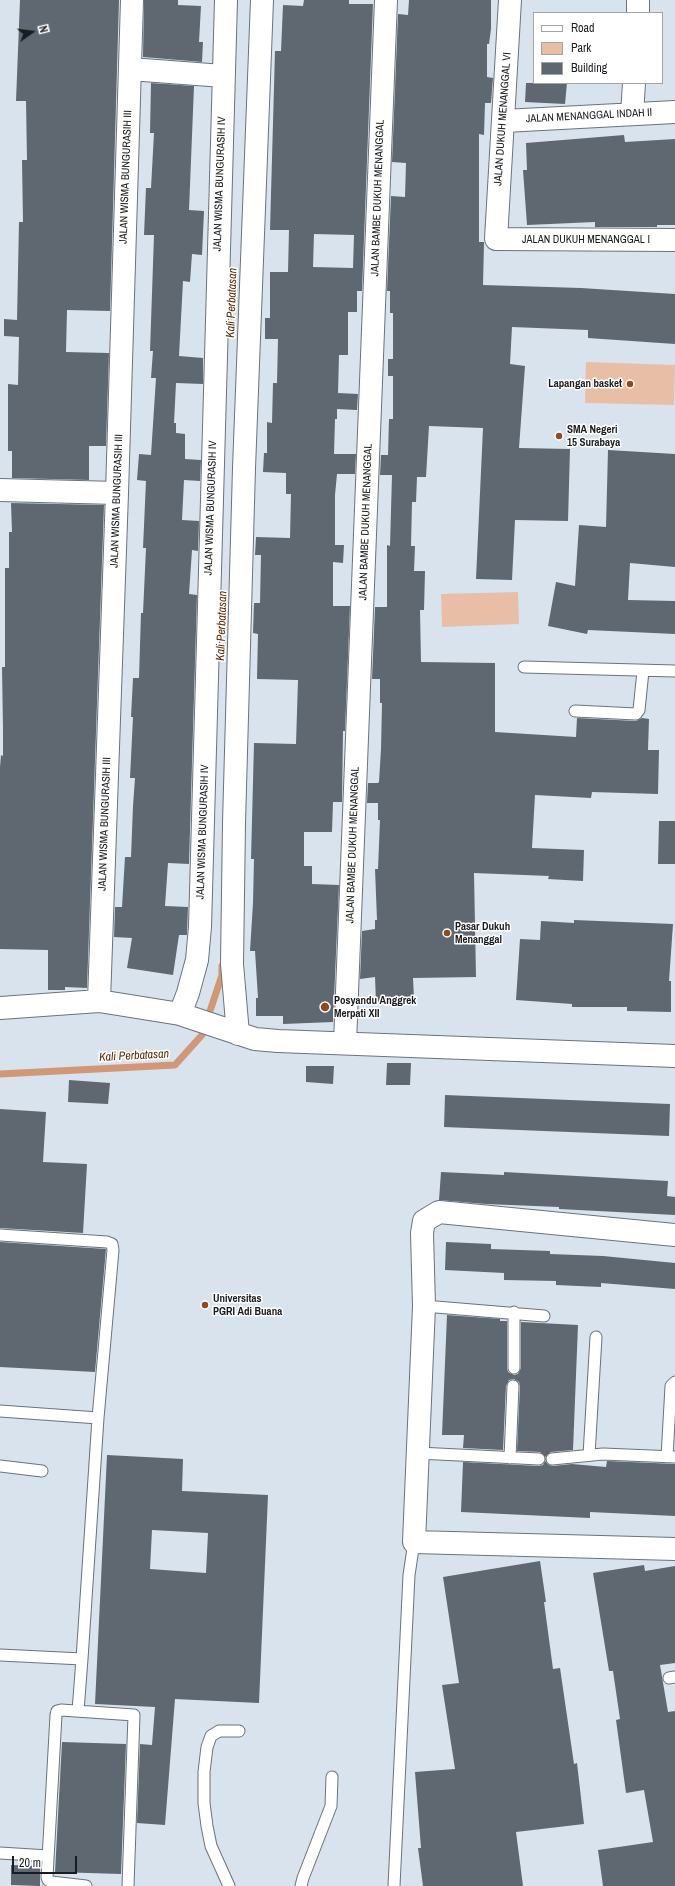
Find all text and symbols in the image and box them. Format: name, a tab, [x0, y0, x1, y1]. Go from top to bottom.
north arrow	[12, 12, 52, 52]
legend	[533, 12, 663, 84]
text: Road	[571, 20, 595, 36]
text: N	[36, 24, 51, 34]
text: Park	[571, 40, 591, 56]
street label: JALAN DUKUH MENANGGAL VI	[492, 52, 514, 186]
text: Building	[571, 60, 607, 76]
street label: JALAN MENANGGAL INDAH II	[526, 106, 652, 126]
street label: JALAN WISMA BUNGURASIH III	[117, 110, 135, 244]
street label: JALAN WISMA BUNGURASIH IV	[211, 116, 229, 252]
street label: JALAN BAMBE DUKUH MENANGGAL	[369, 119, 387, 277]
street label: JALAN DUKUH MENANGGAL I	[522, 233, 650, 247]
water label: Kali Perbatasan	[224, 268, 240, 338]
place label: Lapangan basket	[548, 377, 622, 391]
marker: Lapangan basket	[625, 379, 635, 389]
place label: SMA Negeri 15 Surabaya	[567, 423, 620, 449]
marker: SMA Negeri 15 Surabaya	[554, 431, 564, 441]
street label: JALAN WISMA BUNGURASIH III	[108, 434, 126, 568]
street label: JALAN WISMA BUNGURASIH IV	[202, 440, 220, 576]
street label: JALAN BAMBE DUKUH MENANGGAL	[357, 443, 375, 601]
water label: Kali Perbatasan	[214, 591, 230, 661]
street label: JALAN WISMA BUNGURASIH III	[96, 757, 114, 891]
street label: JALAN WISMA BUNGURASIH IV	[194, 764, 212, 900]
street label: JALAN BAMBE DUKUH MENANGGAL	[344, 766, 362, 924]
place label: Pasar Dukuh Menanggal	[455, 920, 510, 946]
marker: Pasar Dukuh Menanggal	[442, 928, 452, 938]
place label: Posyandu Anggrek Merpati XII	[334, 994, 416, 1020]
marker: Posyandu Anggrek Merpati XII	[319, 1001, 331, 1013]
water label: Kali Perbatasan	[99, 1047, 169, 1065]
place label: Universitas PGRI Adi Buana	[213, 1292, 282, 1318]
marker: Universitas PGRI Adi Buana	[200, 1300, 210, 1310]
scale bar	[14, 1848, 79, 1874]
text: 20 m	[19, 1855, 41, 1871]

